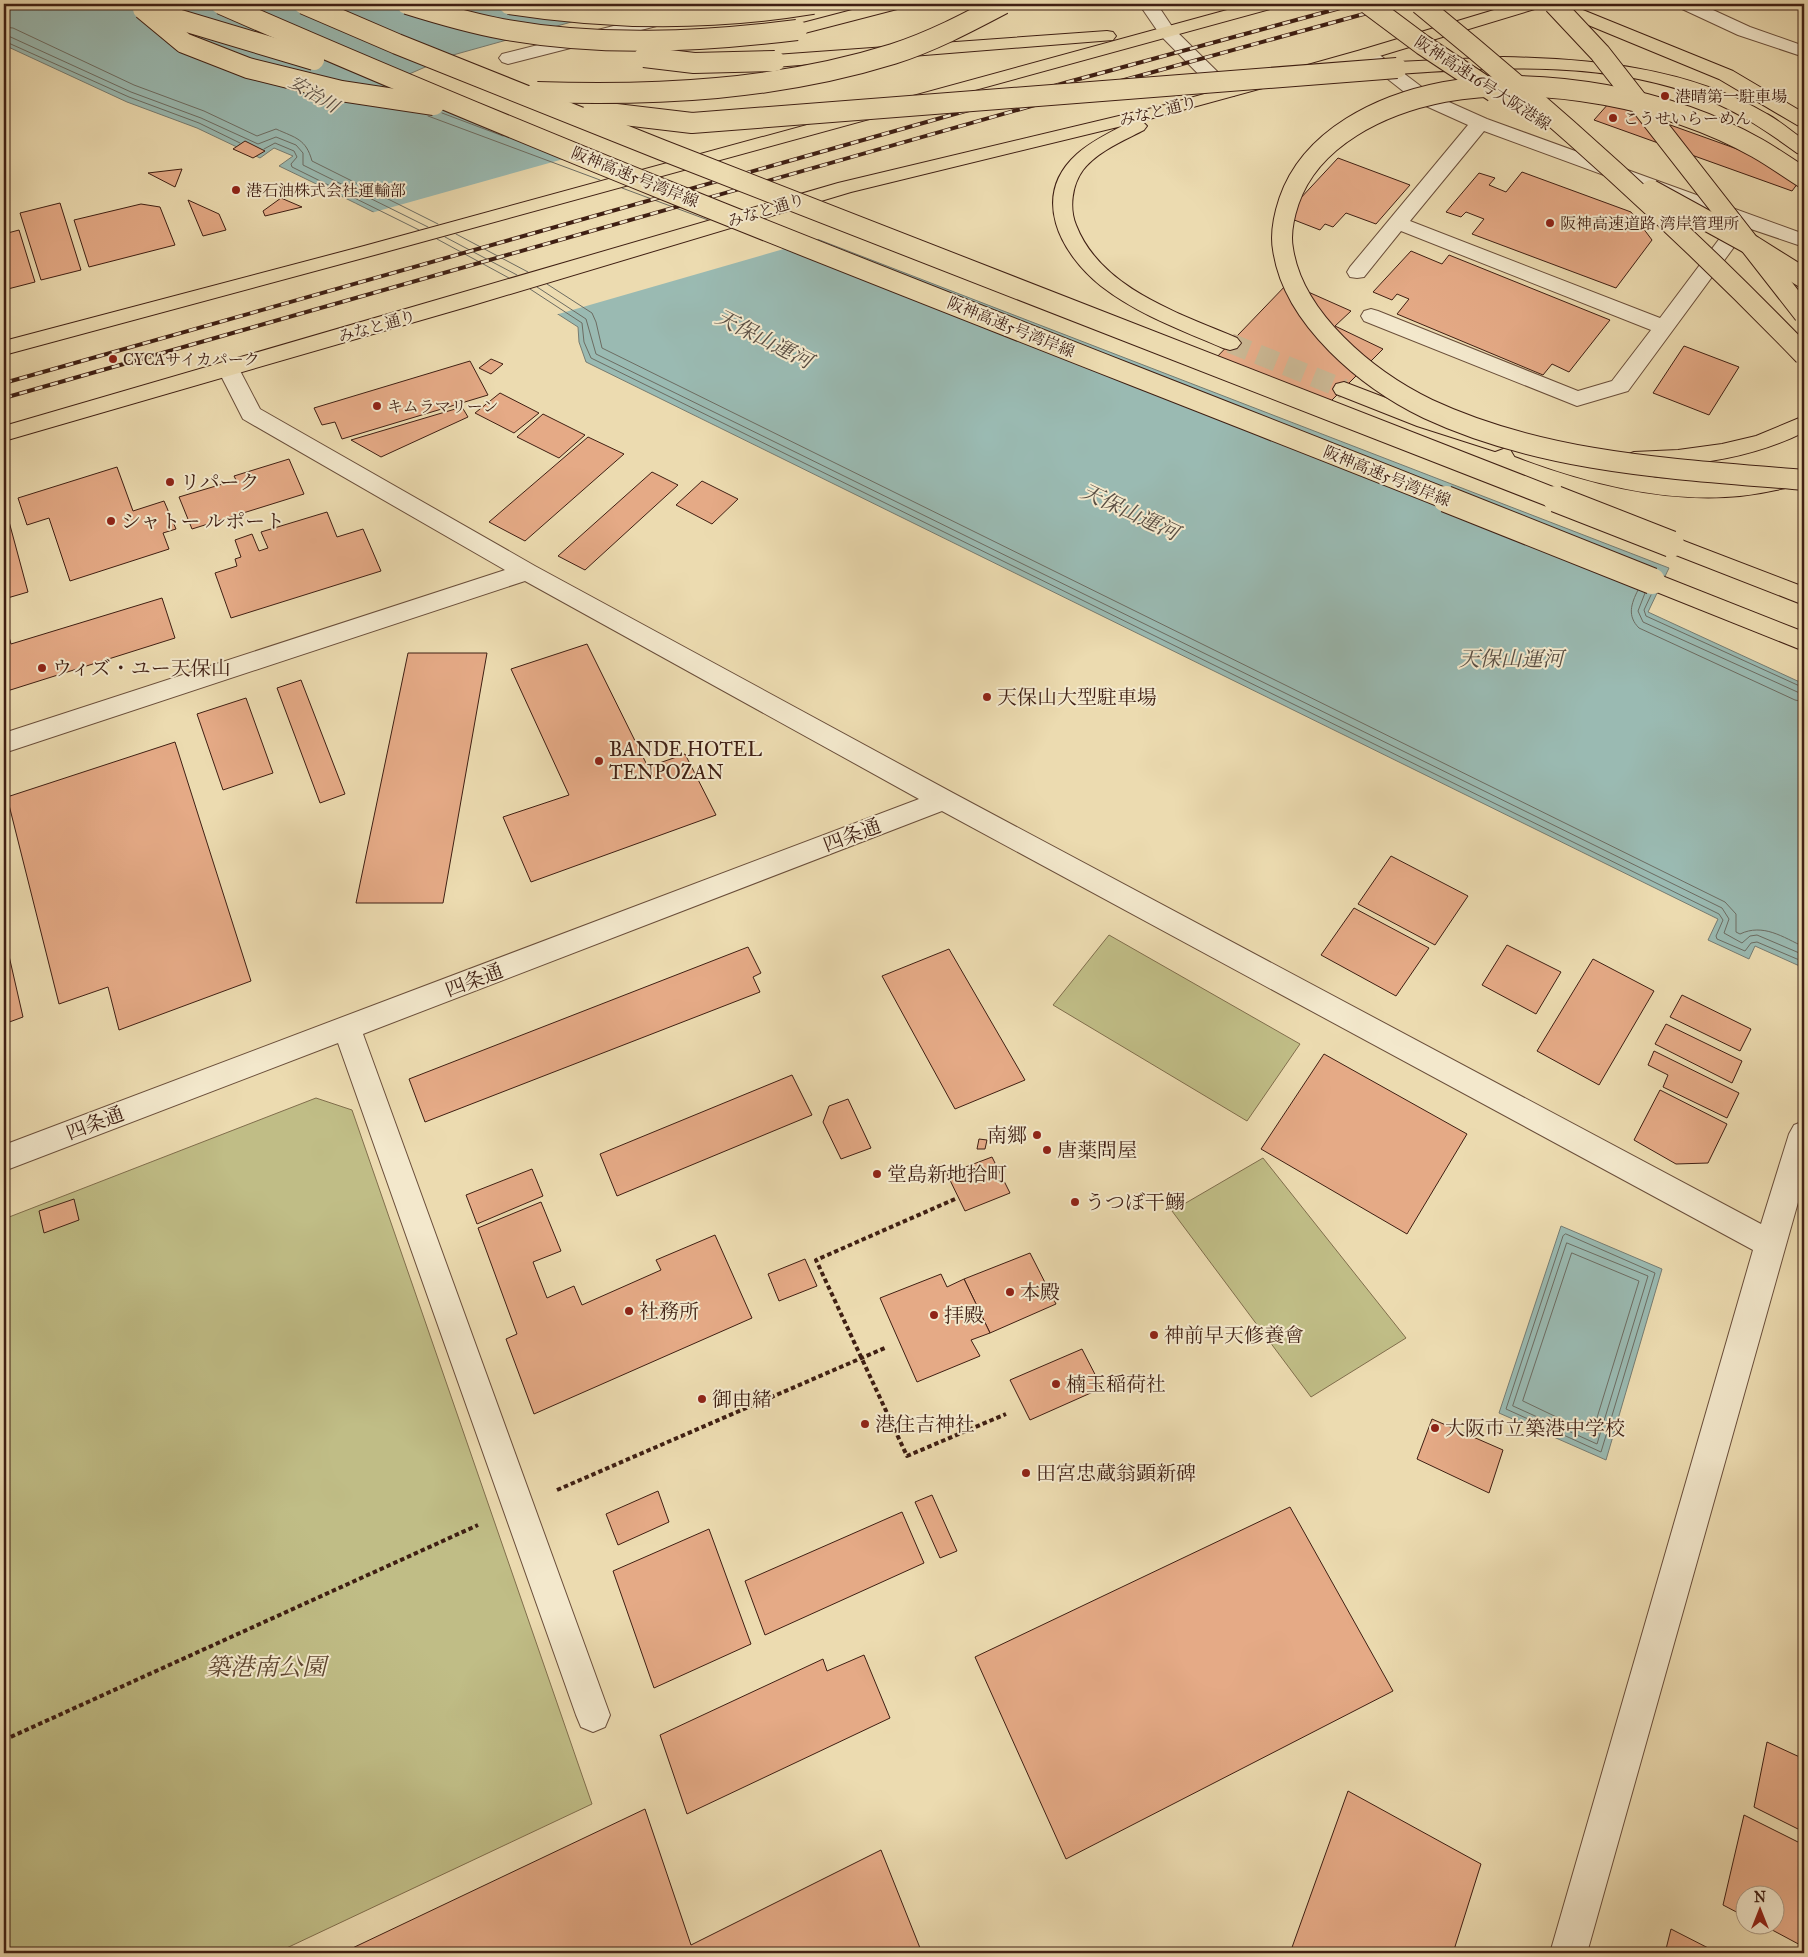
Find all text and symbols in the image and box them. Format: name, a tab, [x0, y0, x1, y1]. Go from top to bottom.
street label: 阪神高速16号大阪港線	[1411, 32, 1555, 134]
water label: 安治川	[285, 71, 345, 118]
place label: 港晴第一駐車場	[1675, 87, 1787, 106]
marker: 港晴第一駐車場	[1659, 90, 1671, 102]
street label: みなと通り	[1117, 92, 1199, 130]
place label: こうせいらーめん	[1623, 109, 1751, 128]
marker: こうせいらーめん	[1607, 112, 1619, 124]
street label: 阪神高速5号湾岸線	[569, 143, 701, 211]
place label: 港石油株式会社運輸部	[246, 181, 406, 200]
marker: 港石油株式会社運輸部	[230, 184, 242, 196]
street label: みなと通り	[725, 189, 807, 231]
place label: 阪神高速道路 湾岸管理所	[1560, 214, 1739, 233]
marker: 阪神高速道路 湾岸管理所	[1544, 217, 1556, 229]
street label: 阪神高速5号湾岸線	[945, 293, 1077, 361]
water label: 天保山運河	[711, 304, 820, 376]
street label: みなと通り	[336, 306, 418, 346]
place label: CYCAサイカパーク	[123, 350, 260, 369]
marker: CYCAサイカパーク	[107, 353, 119, 365]
place label: キムラマリーン	[387, 397, 499, 416]
marker: キムラマリーン	[371, 400, 383, 412]
street label: 阪神高速5号湾岸線	[1321, 442, 1453, 510]
place label: リパーク	[180, 470, 259, 494]
marker: リパーク	[164, 476, 176, 488]
water label: 天保山運河	[1077, 478, 1187, 548]
place label: シャトー ルポート	[121, 509, 285, 533]
marker: シャトー ルポート	[105, 515, 117, 527]
water label: 天保山運河	[1459, 646, 1567, 672]
place label: ウィズ・ユー天保山	[52, 656, 231, 680]
marker: ウィズ・ユー天保山	[36, 662, 48, 674]
place label: 天保山大型駐車場	[997, 685, 1157, 709]
marker: 天保山大型駐車場	[981, 691, 993, 703]
place label: BANDE HOTEL TENPOZAN	[609, 737, 762, 784]
marker: BANDE HOTEL TENPOZAN	[593, 755, 605, 767]
street label: 四条通	[820, 813, 884, 857]
street label: 四条通	[442, 958, 506, 1002]
street label: 四条通	[63, 1101, 127, 1145]
place label: 南郷	[987, 1123, 1027, 1147]
marker: 南郷	[1031, 1129, 1043, 1141]
place label: 唐薬問屋	[1057, 1138, 1137, 1162]
marker: 唐薬問屋	[1041, 1144, 1053, 1156]
place label: 堂島新地拾町	[887, 1162, 1007, 1186]
marker: 堂島新地拾町	[871, 1168, 883, 1180]
place label: うつぼ干鰯	[1085, 1190, 1185, 1214]
marker: うつぼ干鰯	[1069, 1196, 1081, 1208]
place label: 本殿	[1020, 1280, 1060, 1304]
marker: 本殿	[1004, 1286, 1016, 1298]
place label: 社務所	[639, 1299, 699, 1323]
place label: 拝殿	[944, 1303, 984, 1327]
marker: 社務所	[623, 1305, 635, 1317]
marker: 拝殿	[928, 1309, 940, 1321]
place label: 神前早天修養會	[1164, 1323, 1304, 1347]
marker: 神前早天修養會	[1148, 1329, 1160, 1341]
place label: 楠玉稲荷社	[1066, 1372, 1166, 1396]
marker: 楠玉稲荷社	[1050, 1378, 1062, 1390]
place label: 御由緒	[712, 1387, 772, 1411]
marker: 御由緒	[696, 1393, 708, 1405]
place label: 港住吉神社	[875, 1412, 975, 1436]
place label: 大阪市立築港中学校	[1445, 1416, 1625, 1440]
marker: 港住吉神社	[859, 1418, 871, 1430]
marker: 大阪市立築港中学校	[1429, 1422, 1441, 1434]
place label: 田宮忠蔵翁顕新碑	[1036, 1461, 1196, 1485]
marker: 田宮忠蔵翁顕新碑	[1020, 1467, 1032, 1479]
park label: 築港南公園	[206, 1652, 330, 1682]
north arrow	[1736, 1884, 1786, 1934]
text: N	[1754, 1889, 1766, 1906]

